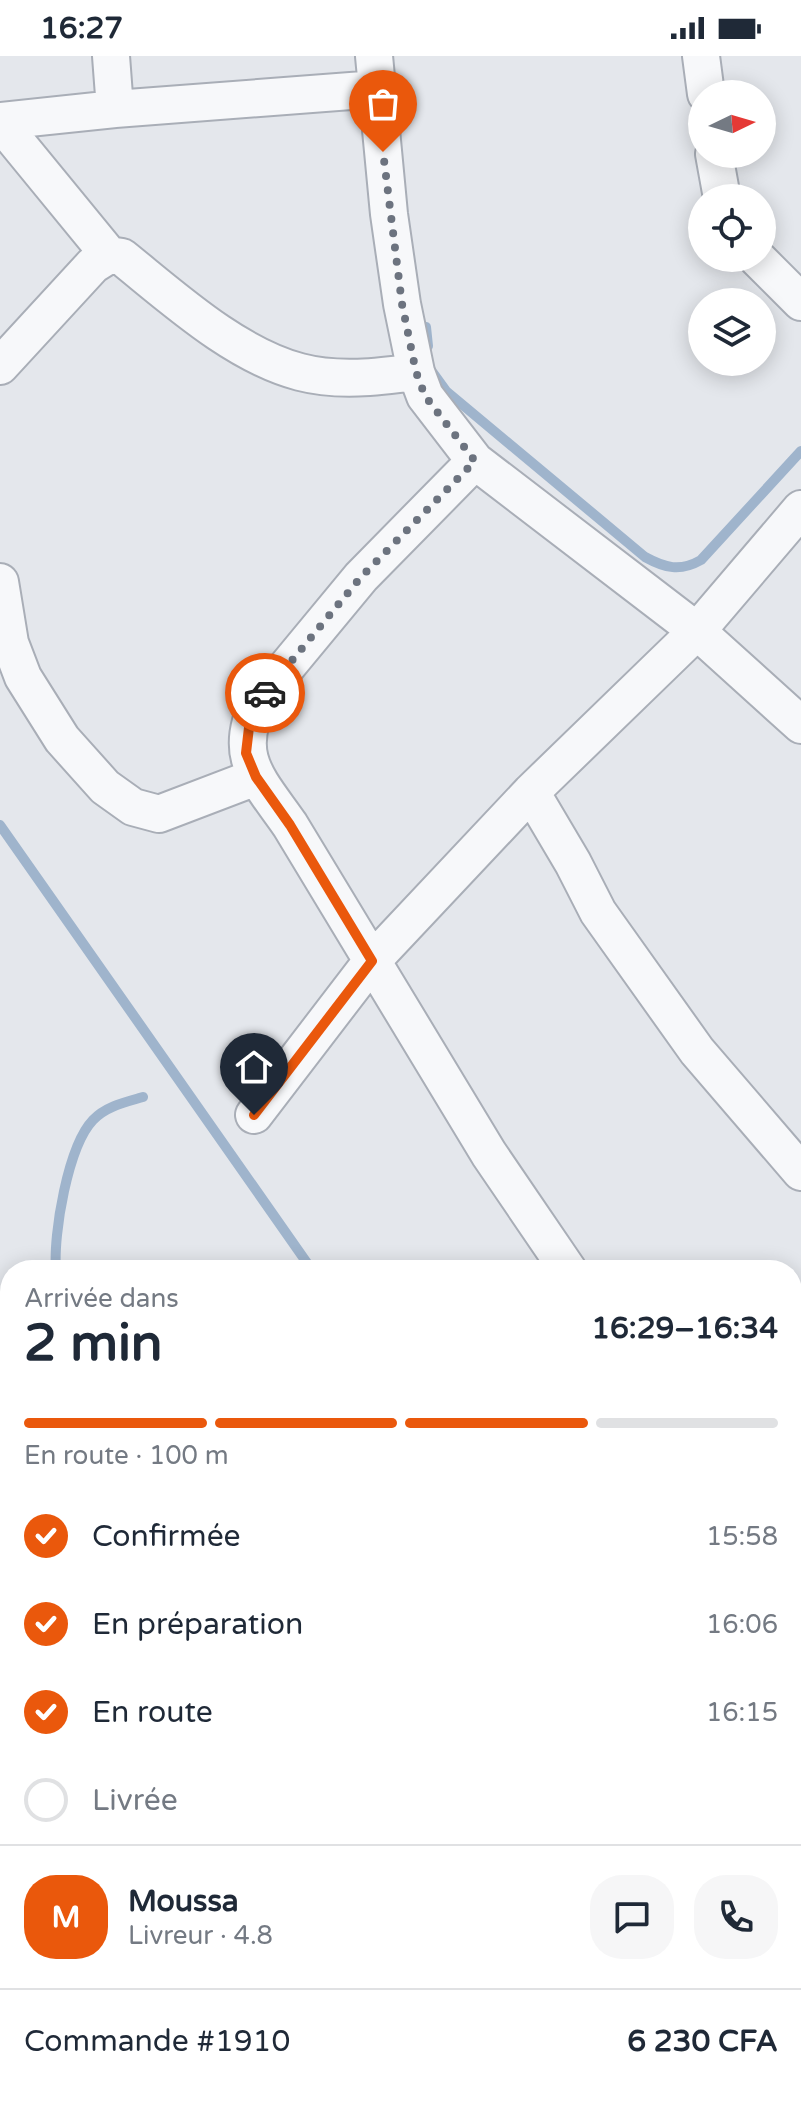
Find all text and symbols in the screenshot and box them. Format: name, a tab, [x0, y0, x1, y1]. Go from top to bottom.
text: 16:27	[40, 10, 123, 47]
pin	[349, 70, 417, 152]
north arrow	[688, 80, 776, 168]
map controls	[688, 80, 776, 376]
icon: bag	[361, 82, 405, 126]
button: locate	[688, 184, 776, 272]
button: layers	[688, 288, 776, 376]
courier	[225, 653, 305, 733]
icon: car	[243, 671, 287, 715]
pin	[220, 1033, 288, 1115]
icon: home	[232, 1045, 276, 1089]
text: Arrivée dans	[24, 1283, 179, 1314]
text: 16:29–16:34	[591, 1310, 778, 1347]
text: 2 min	[24, 1312, 163, 1375]
text: En route · 100 m	[24, 1440, 229, 1471]
icon: check	[24, 1514, 68, 1558]
text: Confirmée	[92, 1518, 241, 1555]
text: 15:58	[706, 1521, 778, 1552]
icon: check	[24, 1602, 68, 1646]
text: En préparation	[92, 1606, 303, 1643]
text: 16:06	[706, 1609, 778, 1640]
icon: check	[24, 1690, 68, 1734]
text: En route	[92, 1694, 213, 1731]
text: 16:15	[706, 1697, 778, 1728]
text: Livrée	[92, 1782, 178, 1819]
button: chat	[590, 1875, 674, 1959]
button: phone	[694, 1875, 778, 1959]
text: Moussa	[128, 1883, 239, 1920]
text: M	[52, 1899, 80, 1936]
text: Livreur · 4.8	[128, 1920, 273, 1951]
text: Commande #1910	[24, 2023, 290, 2060]
text: 6 230 CFA	[627, 2023, 778, 2060]

